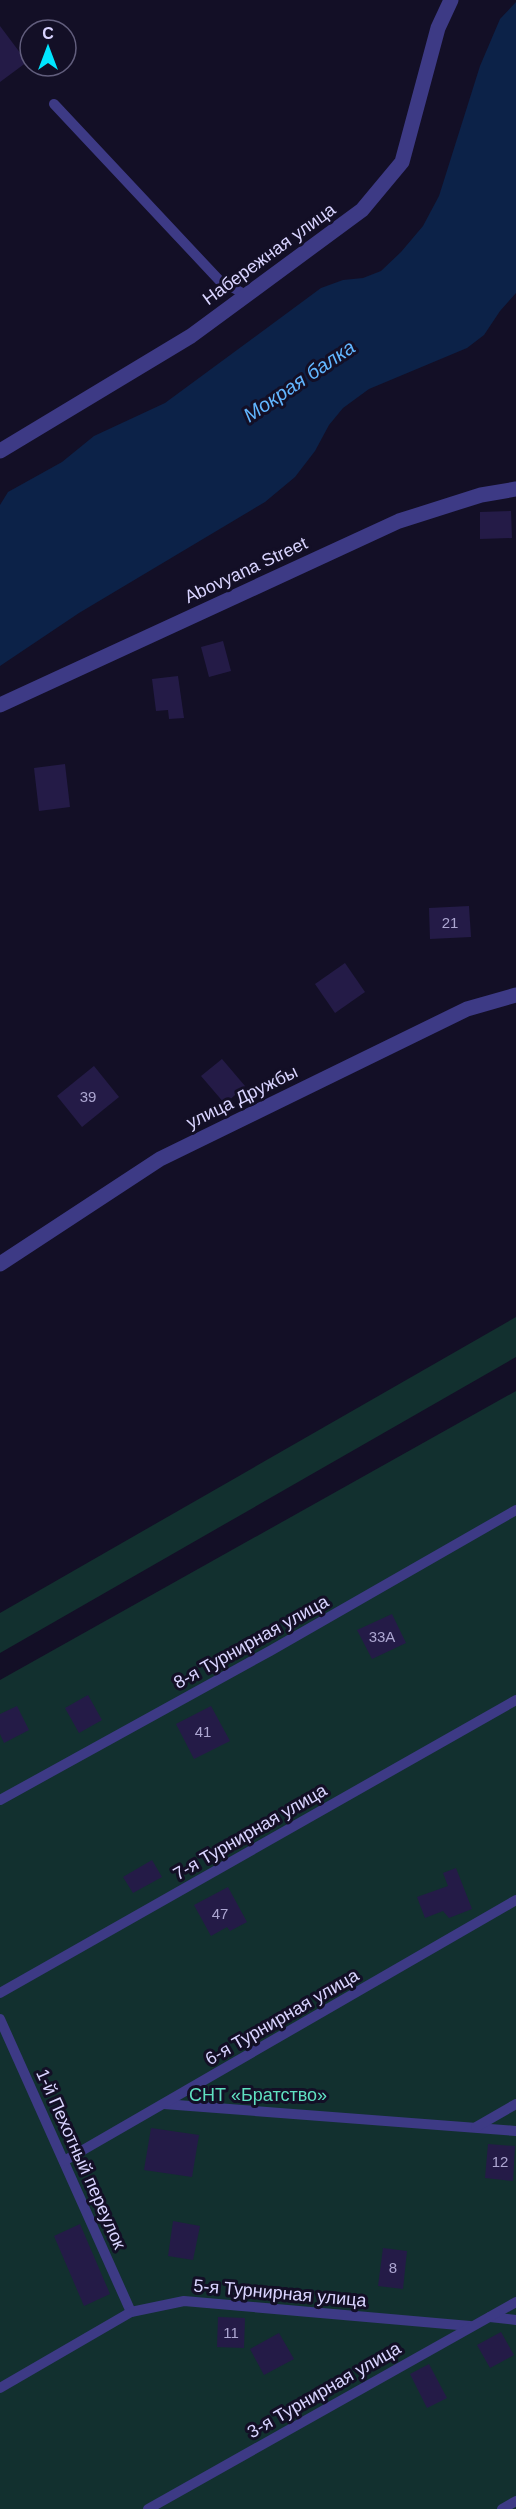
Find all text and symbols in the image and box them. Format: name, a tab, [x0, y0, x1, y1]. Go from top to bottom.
north arrow	[18, 18, 78, 78]
text: С	[42, 25, 54, 42]
street label: Набережная улица	[199, 199, 340, 309]
water label: Мокрая балка	[239, 336, 359, 426]
street label: Abovyana Street	[181, 533, 311, 607]
house number: 21	[442, 914, 458, 931]
street label: улица Дружбы	[183, 1061, 301, 1133]
house number: 39	[80, 1088, 96, 1105]
street label: 8-я Турнирная улица	[170, 1591, 333, 1693]
house number: 33А	[369, 1628, 395, 1645]
house number: 41	[195, 1723, 211, 1740]
street label: 7-я Турнирная улица	[170, 1779, 331, 1884]
house number: 47	[212, 1905, 228, 1922]
street label: 6-я Турнирная улица	[202, 1964, 363, 2069]
street label: 1-й Пехотный переулок	[32, 2066, 130, 2252]
park label: СНТ «Братство»	[189, 2085, 327, 2105]
house number: 12	[492, 2153, 508, 2170]
house number: 8	[389, 2259, 397, 2276]
street label: 5-я Турнирная улица	[193, 2275, 368, 2311]
house number: 11	[223, 2324, 239, 2341]
street label: 3-я Турнирная улица	[244, 2337, 405, 2442]

